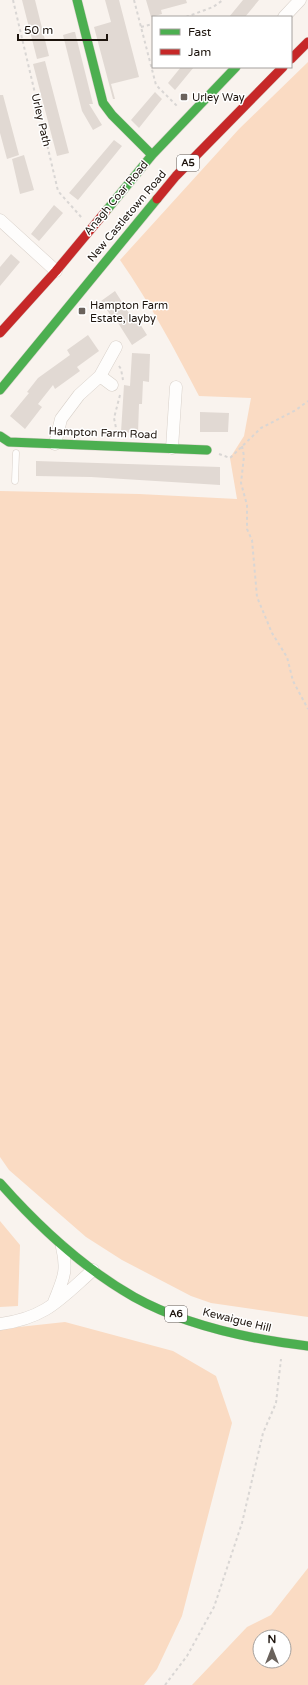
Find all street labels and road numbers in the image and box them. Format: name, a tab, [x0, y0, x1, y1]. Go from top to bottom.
street label: Urley Path	[29, 92, 53, 148]
road number: A5	[177, 155, 199, 171]
street label: Anagh Coar Road	[81, 158, 151, 238]
street label: New Castletown Road	[85, 168, 169, 264]
street label: Hampton Farm Road	[48, 425, 158, 441]
street label: Kewaigue Hill	[201, 1305, 273, 1335]
road number: A6	[165, 1306, 187, 1322]

